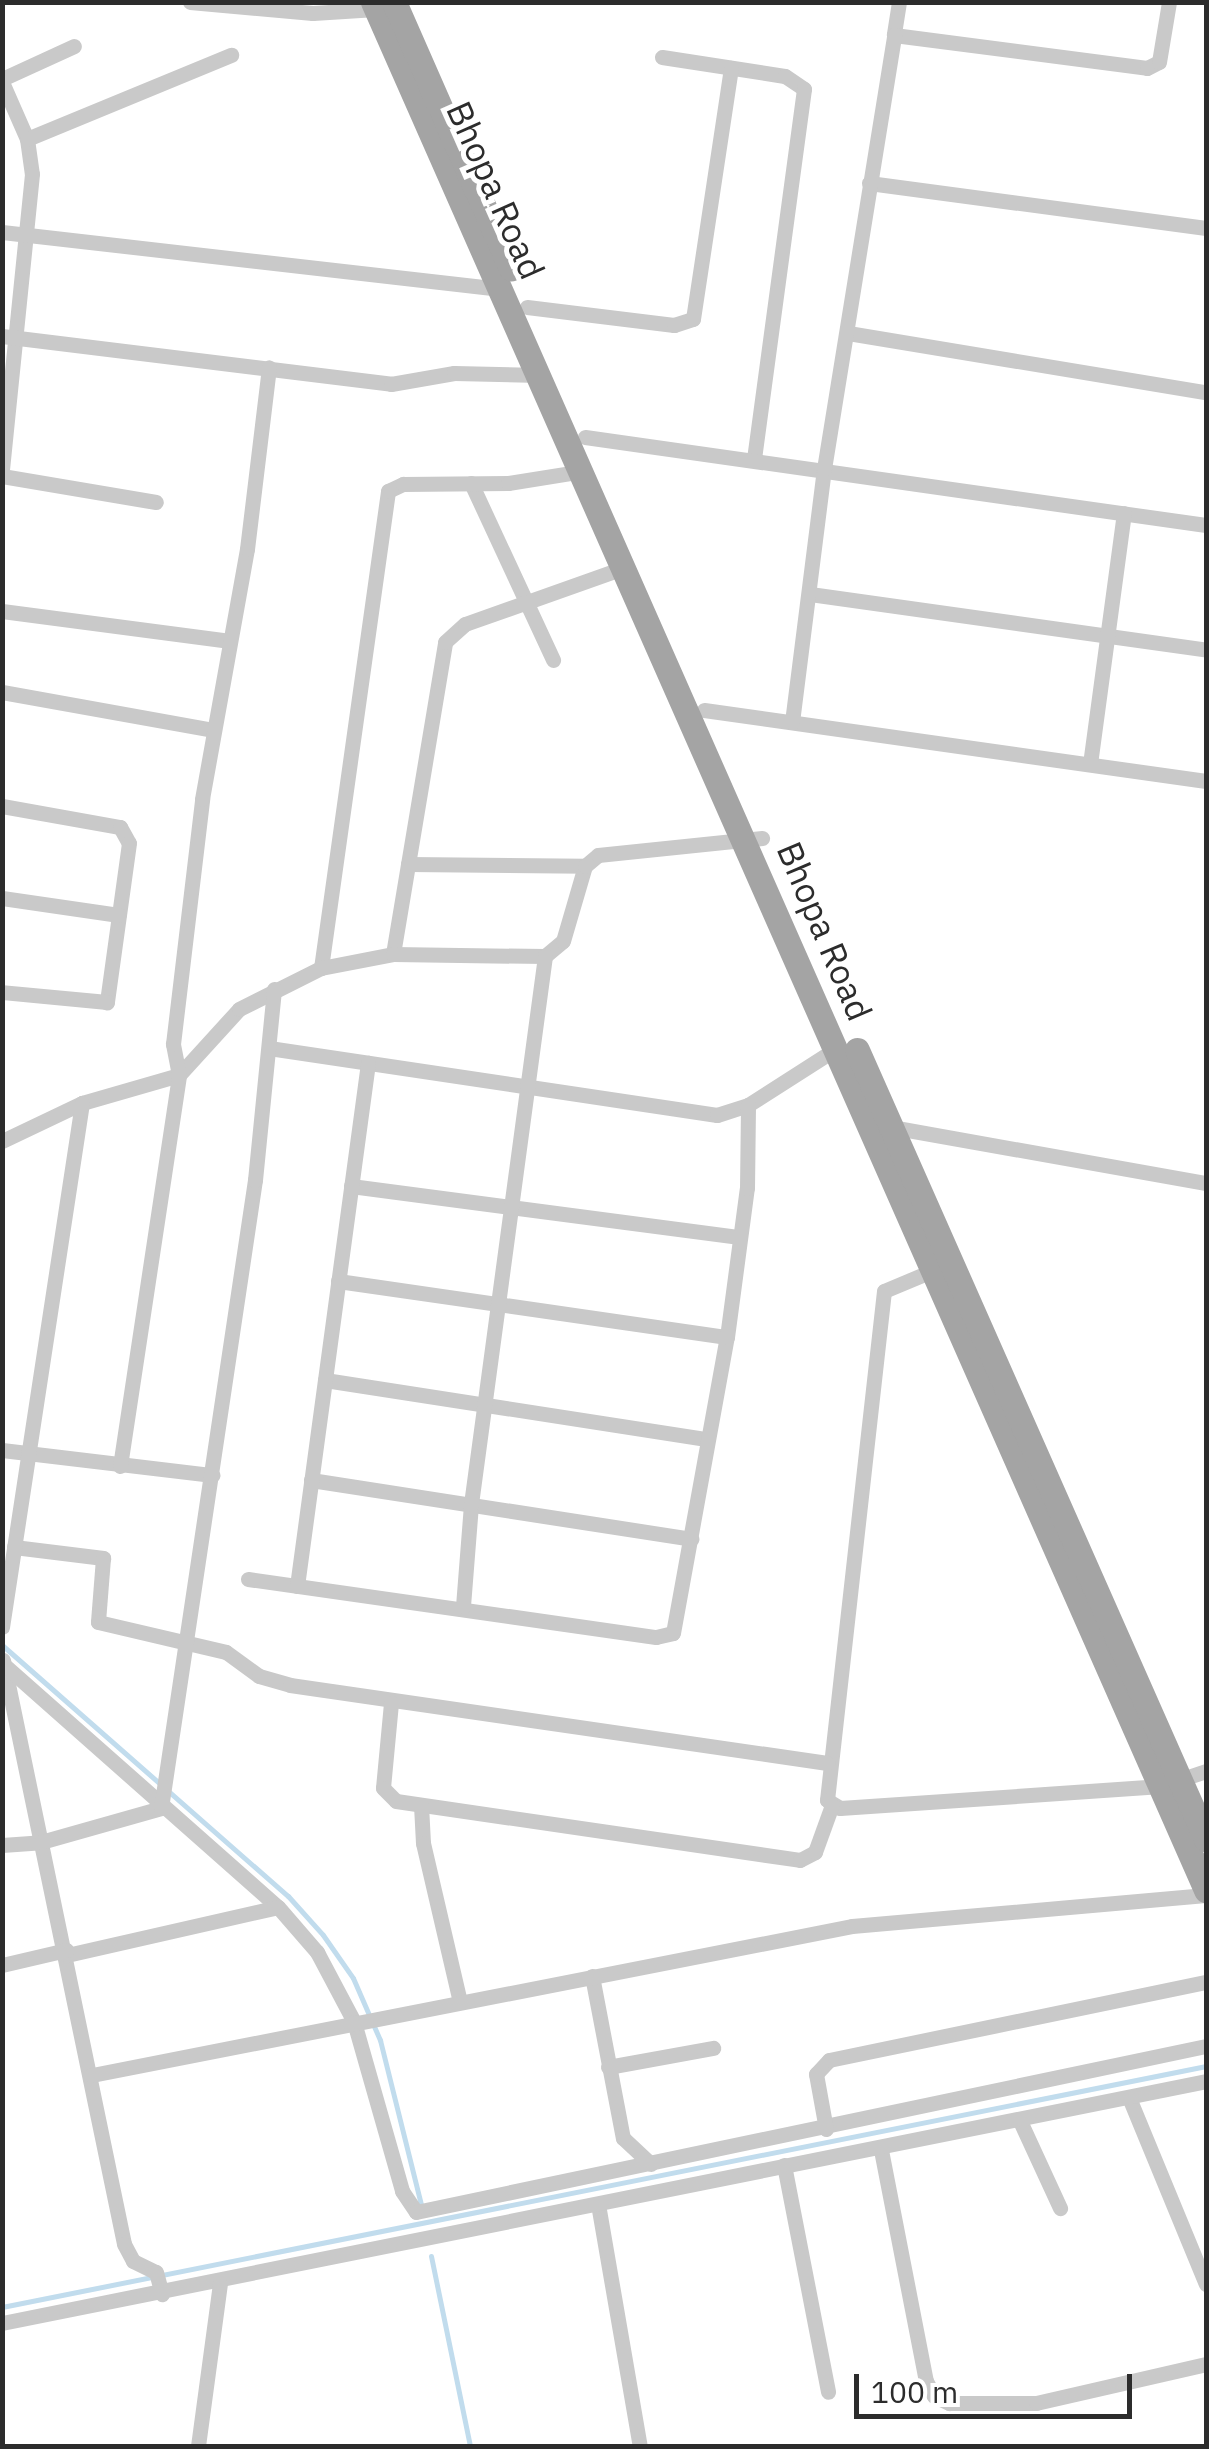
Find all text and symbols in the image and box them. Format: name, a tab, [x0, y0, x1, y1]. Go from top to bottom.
street label: Bhopa Road	[438, 95, 554, 285]
street label: Bhopa Road	[769, 835, 881, 1027]
scale bar	[859, 2354, 1136, 2416]
text: 100 m	[871, 2372, 958, 2411]

